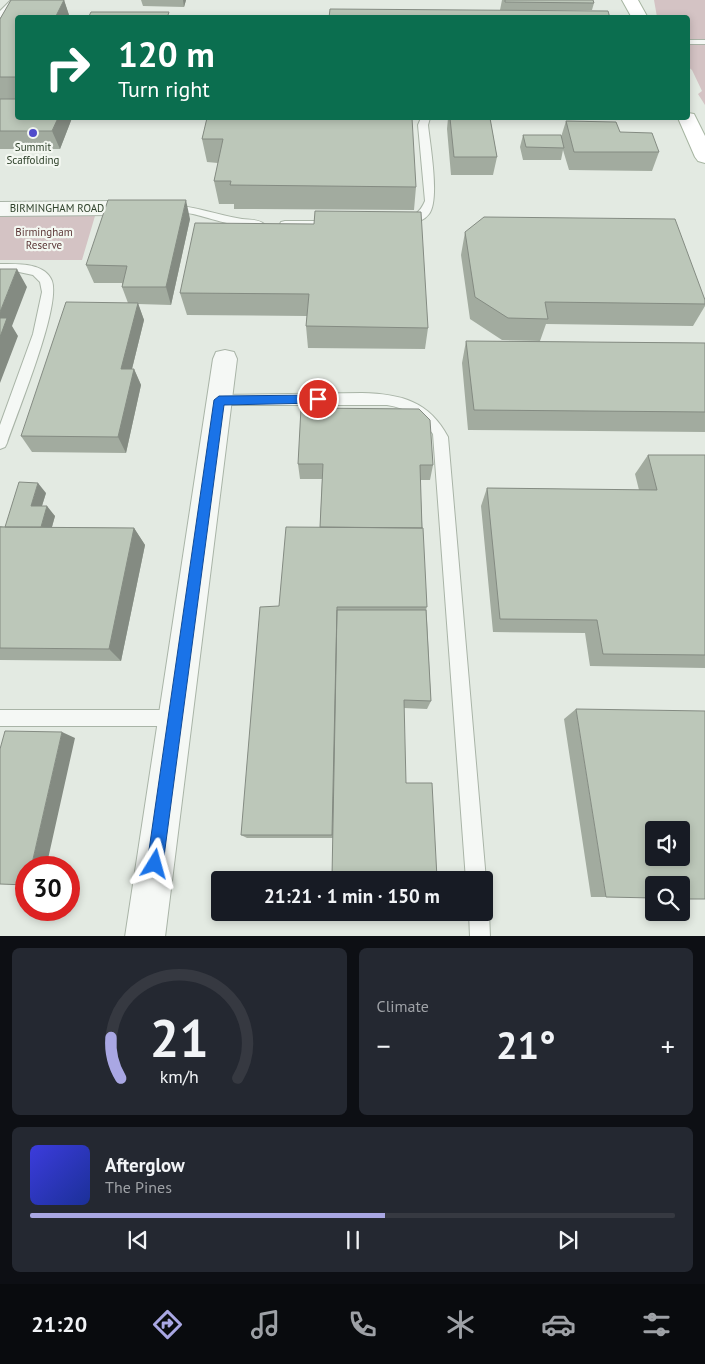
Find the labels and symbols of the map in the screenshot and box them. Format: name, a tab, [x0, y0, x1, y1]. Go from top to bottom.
marker: Summit Scaffolding	[27, 127, 39, 139]
place label: Summit Scaffolding	[6, 140, 60, 167]
street label: BIRMINGHAM ROAD	[10, 201, 104, 215]
park label: Birmingham Reserve	[15, 225, 73, 252]
pin	[297, 378, 339, 420]
position arrow	[128, 837, 180, 889]
speed limit sign: 30	[15, 856, 80, 921]

